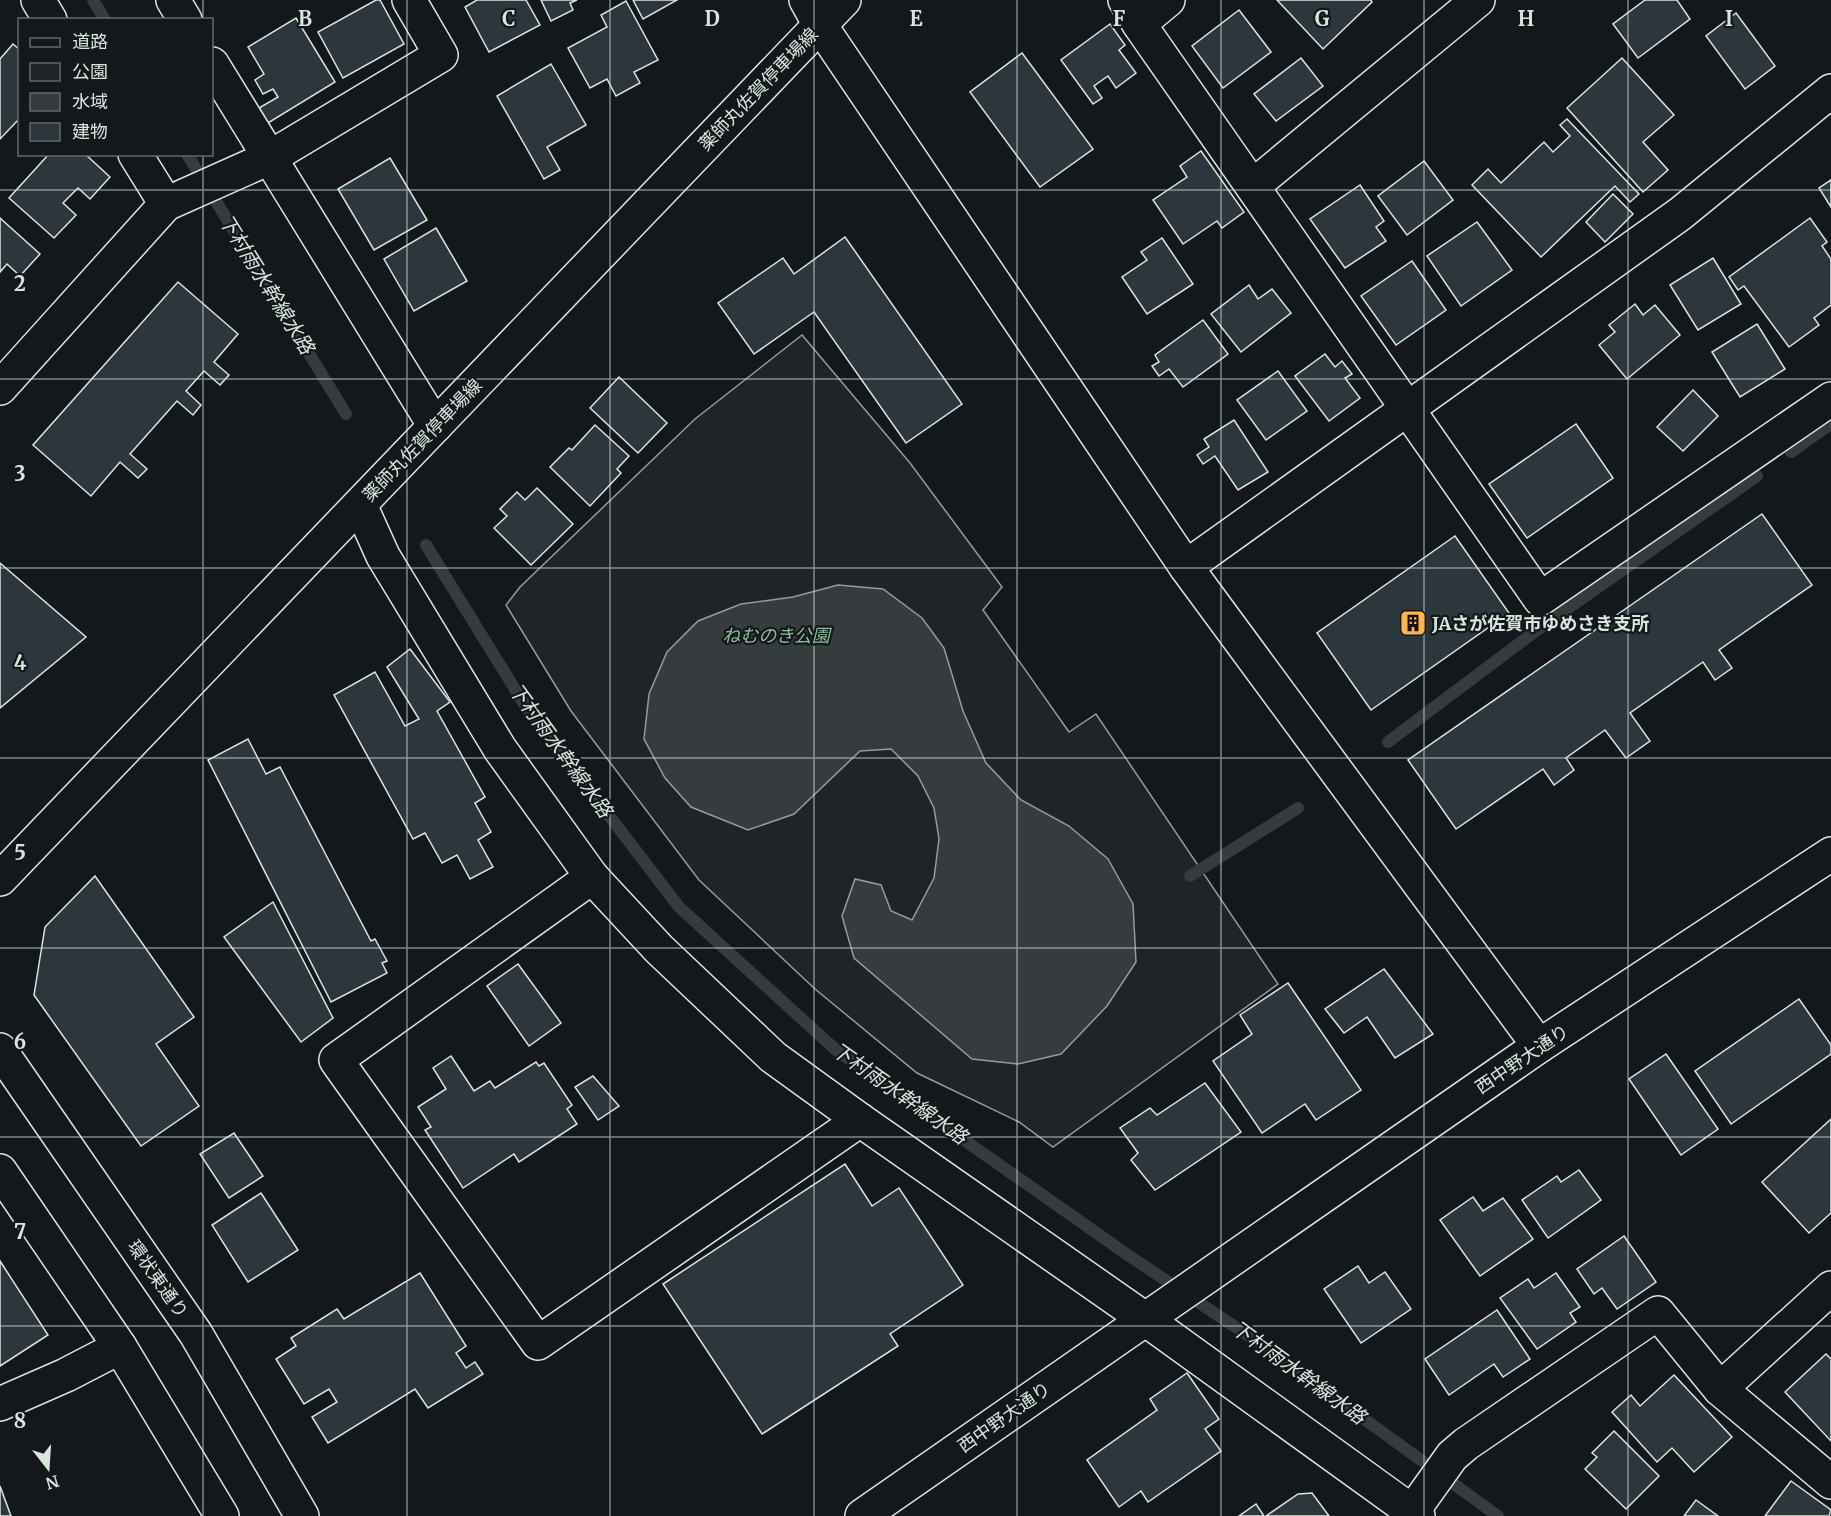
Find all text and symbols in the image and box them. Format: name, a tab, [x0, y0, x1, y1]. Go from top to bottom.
text: B	[298, 6, 312, 31]
text: C	[502, 6, 516, 31]
text: D	[704, 6, 720, 31]
text: E	[909, 6, 923, 31]
text: F	[1113, 6, 1126, 31]
text: G	[1315, 6, 1330, 31]
text: H	[1518, 6, 1534, 31]
text: I	[1725, 6, 1733, 31]
legend	[18, 18, 213, 156]
street label: 薬師丸佐賀停車場線	[693, 23, 823, 155]
text: 道路	[72, 30, 108, 53]
text: 公園	[72, 60, 108, 83]
text: 水域	[72, 90, 108, 113]
text: 建物	[72, 120, 108, 143]
water label: 下村雨水幹線水路	[214, 210, 321, 360]
text: 2	[14, 271, 26, 296]
street label: 薬師丸佐賀停車場線	[357, 374, 487, 506]
text: 3	[14, 461, 26, 486]
building icon: JAさが佐賀市ゆめさき支所	[1398, 608, 1428, 638]
place label: JAさが佐賀市ゆめさき支所	[1431, 612, 1649, 635]
park label: ねむのき公園	[722, 624, 833, 647]
text: 4	[14, 650, 27, 675]
water label: 下村雨水幹線水路	[504, 678, 619, 824]
text: 5	[14, 840, 26, 865]
street label: 西中野大通り	[1471, 1019, 1573, 1099]
text: 6	[14, 1029, 26, 1054]
water label: 下村雨水幹線水路	[827, 1037, 974, 1150]
text: 7	[14, 1219, 26, 1244]
street label: 環状東通り	[123, 1236, 193, 1322]
water label: 下村雨水幹線水路	[1227, 1315, 1373, 1430]
street label: 西中野大通り	[953, 1377, 1055, 1457]
text: 8	[14, 1408, 26, 1433]
north arrow	[18, 1438, 78, 1498]
text: N	[43, 1471, 61, 1494]

